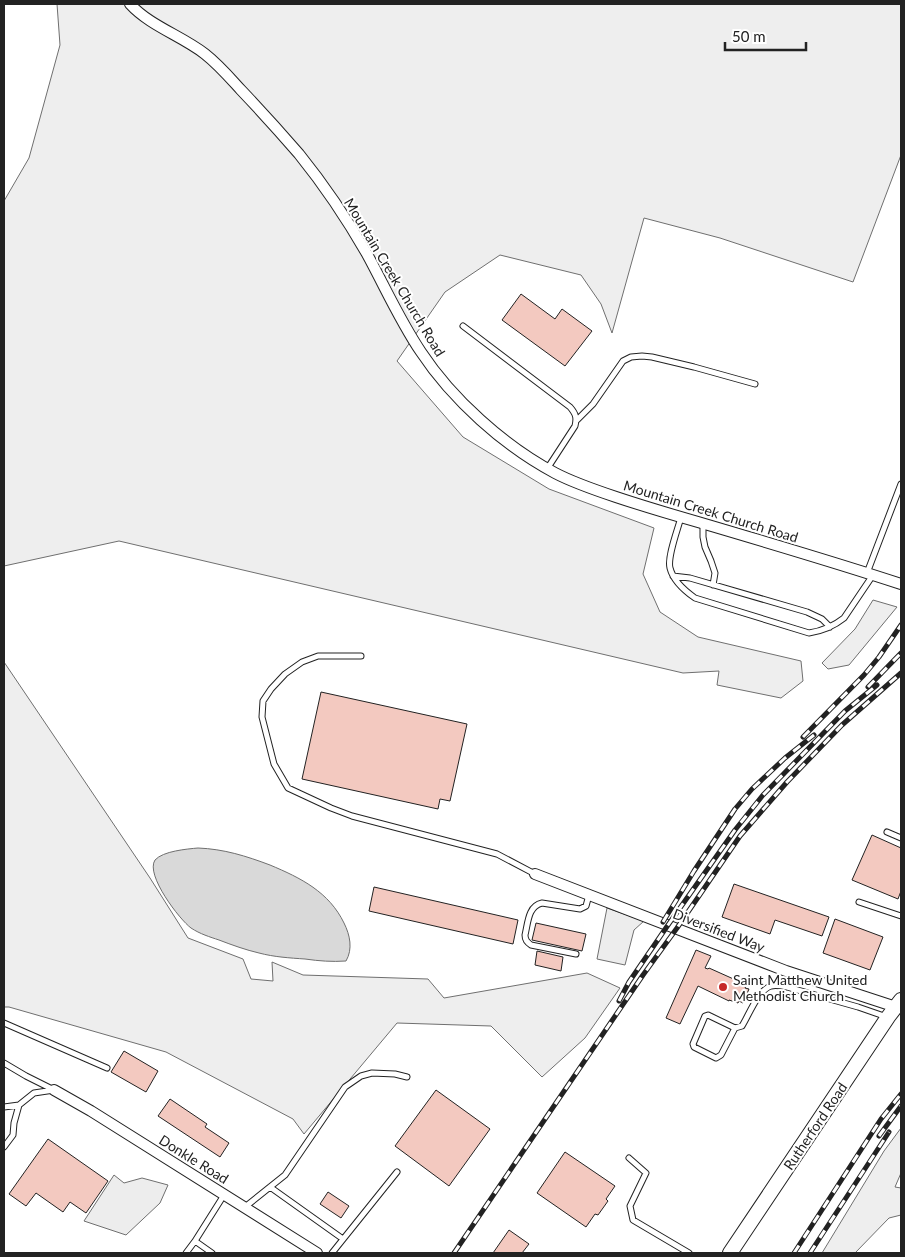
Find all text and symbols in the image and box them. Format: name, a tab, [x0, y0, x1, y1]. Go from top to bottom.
scale bar	[725, 20, 806, 52]
text: 50 m	[732, 27, 766, 45]
street label: Mountain Creek Church Road	[341, 195, 449, 359]
street label: Mountain Creek Church Road	[622, 476, 800, 546]
street label: Diversified Way	[671, 905, 768, 956]
place label: Saint Matthew United Methodist Church	[733, 971, 867, 1004]
marker: Saint Matthew United Methodist Church	[717, 981, 729, 993]
street label: Rutherford Road	[780, 1079, 850, 1173]
street label: Donkle Road	[156, 1131, 232, 1187]

